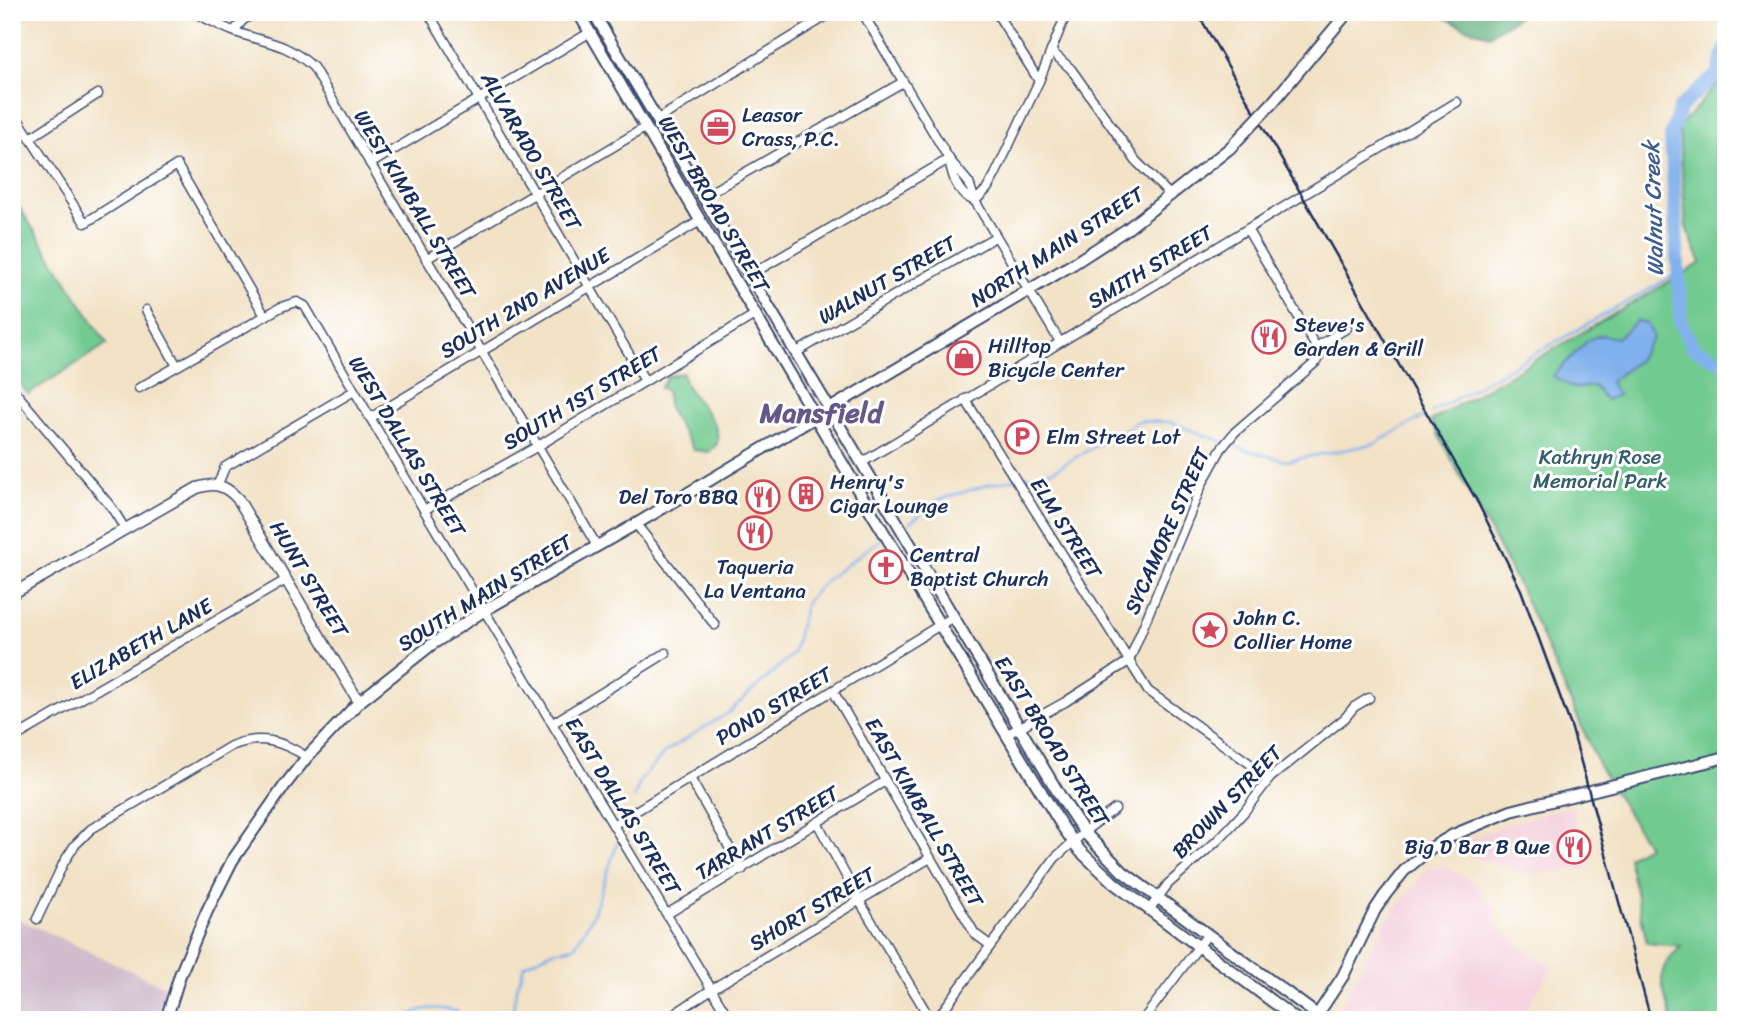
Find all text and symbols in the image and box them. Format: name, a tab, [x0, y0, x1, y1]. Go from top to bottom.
street label: ALVARADO STREET	[469, 63, 593, 239]
place label: Leasor Crass, P.C.	[742, 96, 840, 158]
street label: WEST KIMBALL STREET	[343, 102, 488, 307]
street label: WEST BROAD STREET	[648, 108, 781, 301]
office icon: Leasor Crass, P.C.	[699, 108, 737, 146]
water label: Walnut Creek	[1631, 138, 1676, 277]
street label: NORTH MAIN STREET	[962, 175, 1153, 318]
street label: SMITH STREET	[1080, 213, 1222, 320]
street label: WALNUT STREET	[811, 224, 965, 335]
street label: SOUTH 2ND AVENUE	[432, 236, 619, 369]
place label: Steve's Garden & Grill	[1294, 306, 1424, 368]
restaurant icon: Steve's Garden & Grill	[1250, 318, 1288, 356]
place label: Hilltop Bicycle Center	[988, 327, 1125, 389]
street label: SOUTH 1ST STREET	[495, 335, 670, 461]
shop icon: Hilltop Bicycle Center	[945, 339, 983, 377]
street label: WEST DALLAS STREET	[338, 348, 477, 545]
district label: Mansfield	[759, 388, 885, 437]
parking icon: Elm Street Lot	[1003, 418, 1041, 456]
place label: Elm Street Lot	[1046, 418, 1182, 456]
park label: Kathryn Rose Memorial Park	[1533, 438, 1667, 500]
street label: SYCAMORE STREET	[1113, 440, 1221, 621]
place label: Henry's Cigar Lounge	[830, 463, 948, 525]
street label: ELM STREET	[1020, 470, 1113, 588]
building icon: Henry's Cigar Lounge	[787, 475, 825, 513]
place label: Del Toro BBQ	[618, 478, 738, 516]
restaurant icon: Del Toro BBQ	[744, 478, 782, 516]
street label: HUNT STREET	[259, 513, 360, 646]
restaurant icon: Taqueria La Ventana	[736, 514, 774, 552]
street label: SOUTH MAIN STREET	[390, 523, 582, 662]
place label: Central Baptist Church	[910, 536, 1049, 598]
place label: Taqueria La Ventana	[704, 548, 806, 610]
church icon: Central Baptist Church	[867, 548, 905, 586]
street label: ELIZABETH LANE	[62, 587, 221, 701]
place label: John C. Collier Home	[1233, 599, 1352, 661]
place icon: John C. Collier Home	[1191, 611, 1229, 649]
street label: EAST BROAD STREET	[984, 648, 1121, 836]
street label: POND STREET	[708, 655, 841, 756]
street label: EAST DALLAS STREET	[554, 709, 692, 904]
street label: EAST KIMBALL STREET	[854, 710, 995, 916]
street label: BROWN STREET	[1162, 735, 1293, 868]
street label: TARRANT STREET	[688, 774, 848, 891]
place label: Big D Bar B Que	[1404, 828, 1550, 866]
restaurant icon: Big D Bar B Que	[1555, 828, 1593, 866]
street label: SHORT STREET	[741, 855, 884, 962]

